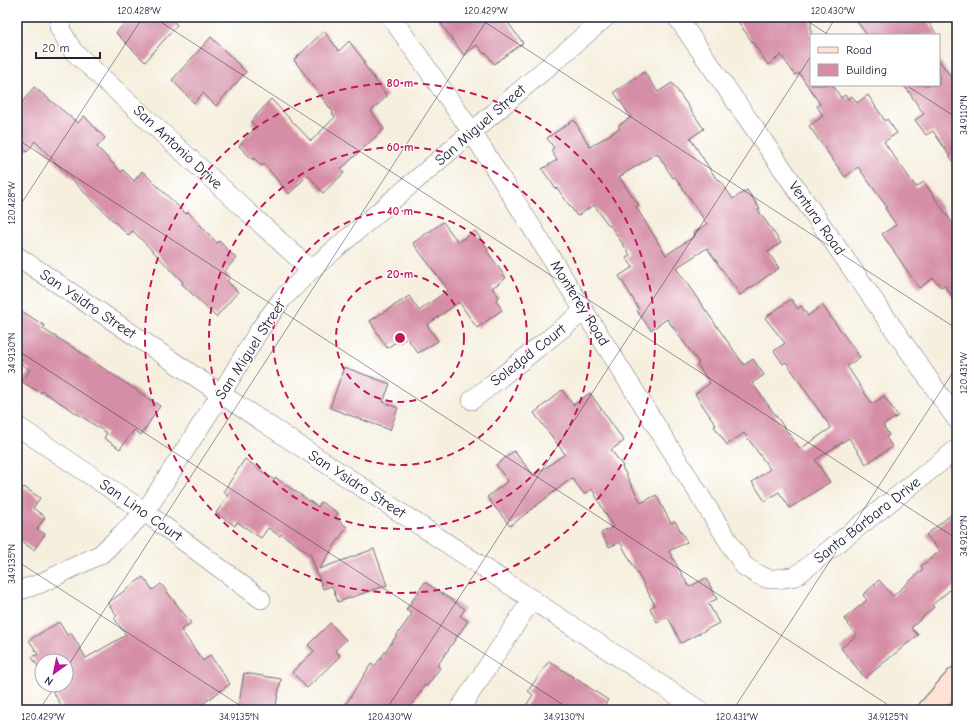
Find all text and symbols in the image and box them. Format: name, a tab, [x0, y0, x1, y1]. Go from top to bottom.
text: 120.428°W	[117, 5, 161, 17]
text: 120.429°W	[464, 5, 508, 17]
text: 120.430°W	[811, 5, 855, 17]
scale bar	[36, 34, 100, 60]
legend	[810, 34, 940, 86]
text: 20 m	[42, 41, 70, 55]
text: Road	[846, 43, 872, 57]
text: Building	[846, 63, 887, 77]
text: 80 m	[387, 76, 413, 90]
street label: San Miguel Street	[431, 80, 530, 169]
text: 34.9110°N	[958, 95, 970, 135]
street label: San Antonio Drive	[130, 101, 227, 193]
text: 60 m	[387, 140, 413, 154]
street label: Ventura Road	[785, 178, 849, 258]
text: 120.428°W	[6, 181, 18, 225]
text: 40 m	[387, 204, 413, 218]
street label: Monterey Road	[547, 257, 613, 349]
street label: San Ysidro Street	[37, 265, 140, 343]
text: 20 m	[387, 267, 413, 281]
street label: San Miguel Street	[211, 297, 289, 403]
street label: Soledad Court	[487, 320, 570, 390]
centre of rings	[393, 331, 407, 345]
text: 34.9130°N	[6, 333, 18, 373]
text: 120.431°W	[958, 352, 970, 394]
street label: San Ysidro Street	[305, 446, 409, 522]
street label: Santa Barbara Drive	[810, 472, 924, 567]
street label: San Lino Court	[96, 475, 186, 545]
text: 34.9120°N	[958, 515, 970, 557]
text: 34.9135°N	[6, 544, 18, 584]
north arrow	[34, 653, 74, 693]
text: N	[42, 674, 55, 688]
text: 120.429°W	[21, 711, 65, 723]
text: 34.9135°N	[219, 711, 259, 723]
text: 120.430°W	[368, 711, 412, 723]
text: 34.9130°N	[544, 711, 584, 723]
text: 120.431°W	[716, 711, 758, 723]
text: 34.9125°N	[868, 711, 908, 723]

